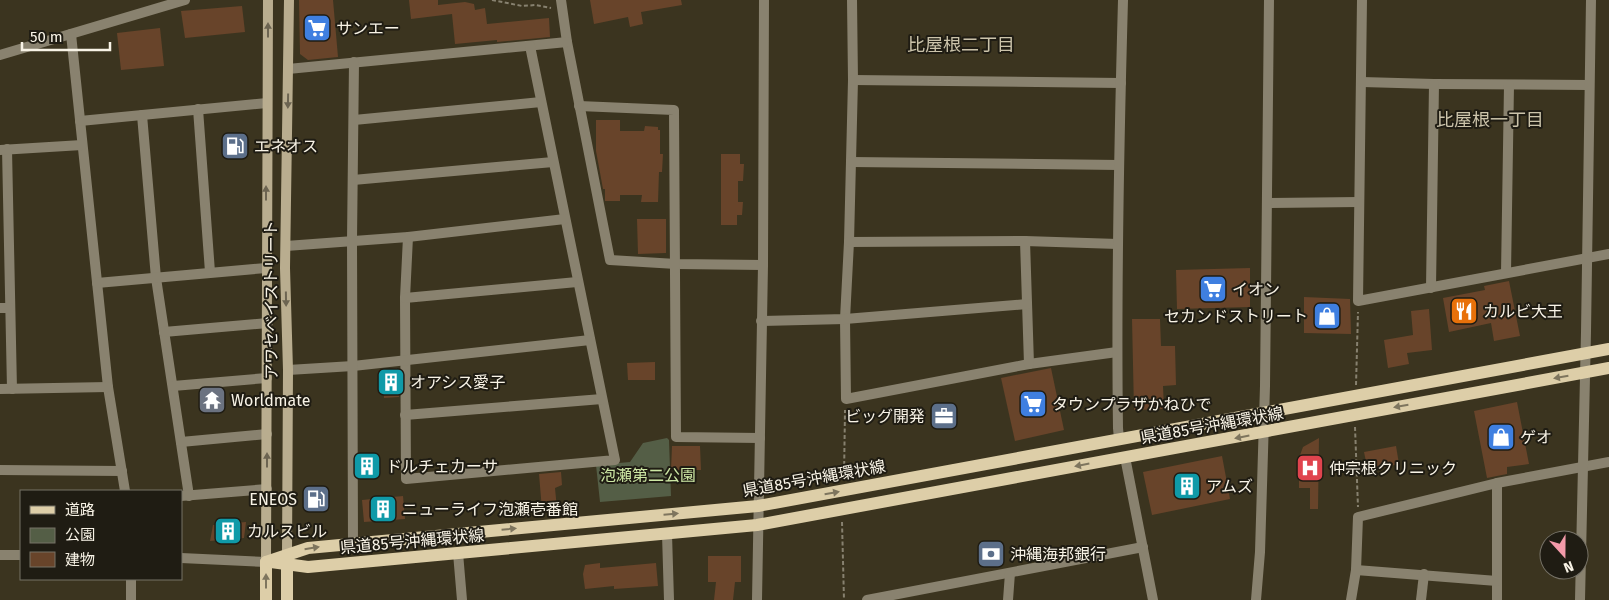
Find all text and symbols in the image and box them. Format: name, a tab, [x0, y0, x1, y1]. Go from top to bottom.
supermarket icon: サンエー	[302, 13, 332, 43]
place label: サンエー	[336, 19, 400, 38]
scale bar	[22, 20, 110, 52]
one-way arrow	[264, 22, 272, 38]
text: 50 m	[30, 28, 63, 46]
district label: 比屋根二丁目	[907, 34, 1015, 56]
one-way arrow	[284, 93, 292, 109]
district label: 比屋根一丁目	[1436, 109, 1544, 131]
fuel station icon: エネオス	[220, 131, 250, 161]
place label: エネオス	[254, 137, 318, 156]
one-way arrow	[263, 185, 271, 201]
street label: アワセベイストリート	[262, 220, 281, 380]
supermarket icon: イオン	[1198, 274, 1228, 304]
place label: イオン	[1232, 280, 1280, 299]
one-way arrow	[282, 291, 290, 307]
restaurant icon: カルビ大王	[1449, 296, 1479, 326]
shop icon: セカンドストリート	[1312, 301, 1342, 331]
place label: カルビ大王	[1483, 302, 1563, 321]
place label: セカンドストリート	[1164, 307, 1308, 326]
building icon: オアシス愛子	[376, 367, 406, 397]
place label: オアシス愛子	[410, 373, 505, 392]
one-way arrow	[1553, 373, 1569, 381]
temple icon: Worldmate	[197, 385, 227, 415]
supermarket icon: タウンプラザかねひで	[1018, 389, 1048, 419]
place label: Worldmate	[231, 391, 310, 410]
place label: タウンプラザかねひで	[1052, 395, 1212, 414]
office icon: ビッグ開発	[929, 401, 959, 431]
one-way arrow	[1393, 403, 1409, 411]
street label: 県道85号沖縄環状線	[1139, 404, 1285, 447]
place label: ビッグ開発	[845, 407, 925, 426]
shop icon: ゲオ	[1486, 422, 1516, 452]
place label: ゲオ	[1520, 428, 1552, 447]
one-way arrow	[1234, 433, 1249, 441]
building icon: ドルチェカーサ	[352, 451, 382, 481]
one-way arrow	[263, 452, 271, 468]
hospital icon: 仲宗根クリニック	[1295, 453, 1325, 483]
place label: ドルチェカーサ	[386, 457, 498, 476]
street label: 県道85号沖縄環状線	[741, 457, 887, 500]
place label: 仲宗根クリニック	[1329, 459, 1457, 478]
one-way arrow	[1073, 462, 1089, 470]
park label: 泡瀬第二公園	[600, 466, 696, 485]
building icon: アムズ	[1172, 471, 1202, 501]
place label: アムズ	[1206, 477, 1253, 496]
fuel station icon: ENEOS	[301, 484, 331, 514]
one-way arrow	[824, 488, 840, 496]
legend	[20, 490, 182, 580]
place label: ENEOS	[249, 490, 297, 509]
building icon: ニューライフ泡瀬壱番館	[368, 494, 398, 524]
place label: ニューライフ泡瀬壱番館	[402, 500, 578, 519]
text: 道路	[65, 501, 95, 519]
one-way arrow	[663, 510, 679, 518]
building icon: カルスビル	[213, 516, 243, 546]
place label: カルスビル	[247, 522, 327, 541]
one-way arrow	[501, 525, 517, 533]
text: 公園	[65, 526, 95, 544]
street label: 県道85号沖縄環状線	[339, 526, 485, 557]
north arrow	[1539, 530, 1589, 580]
bank icon: 沖縄海邦銀行	[976, 539, 1006, 569]
one-way arrow	[305, 544, 321, 552]
place label: 沖縄海邦銀行	[1010, 545, 1106, 564]
text: 建物	[65, 551, 95, 569]
text: N	[1561, 557, 1576, 576]
one-way arrow	[262, 573, 270, 589]

